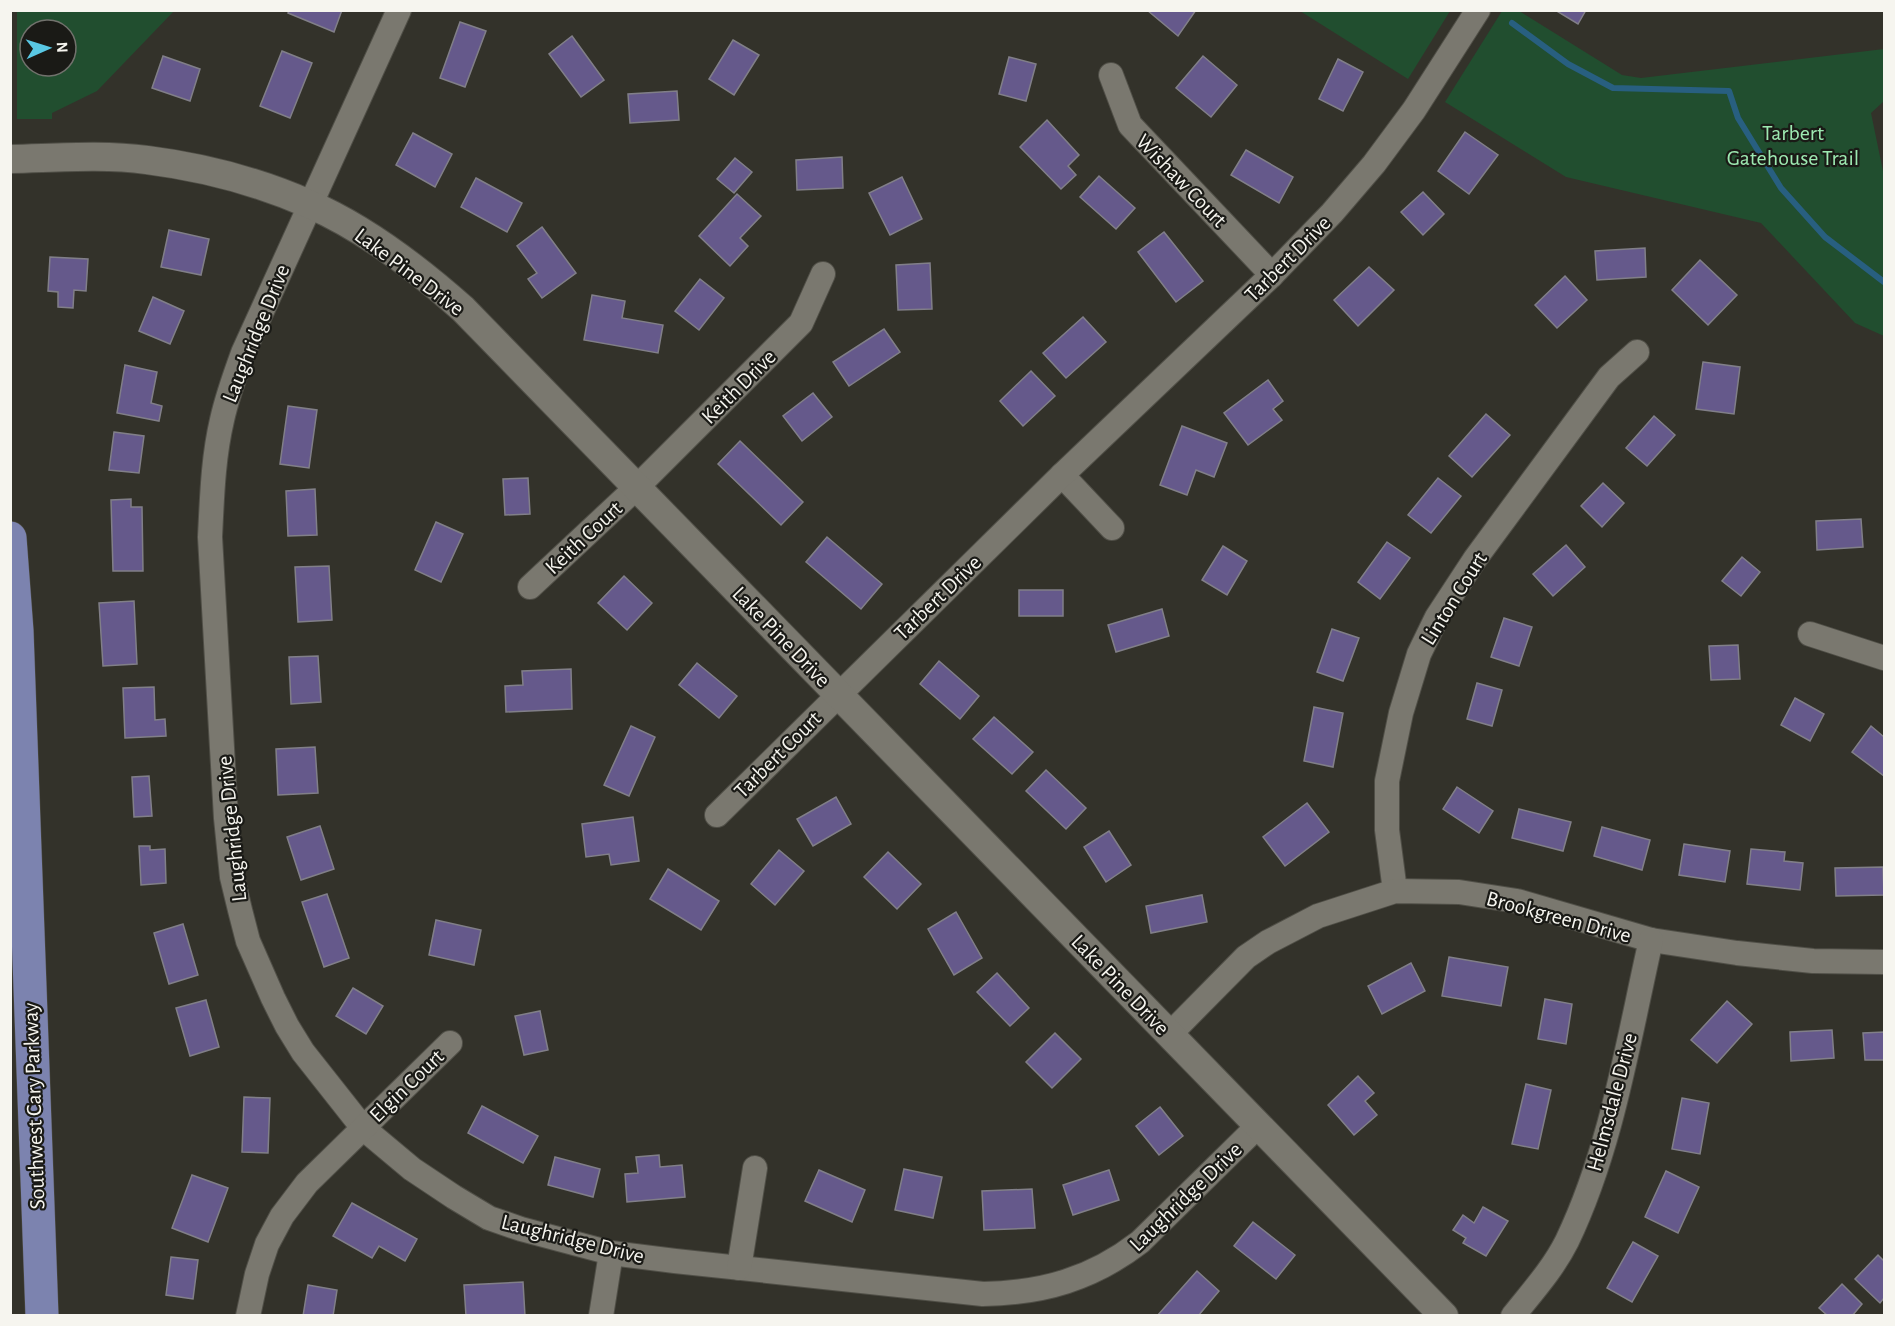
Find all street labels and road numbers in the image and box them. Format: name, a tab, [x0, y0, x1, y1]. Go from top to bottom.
street label: Wishaw Court	[1132, 130, 1231, 231]
street label: Tarbert Drive	[1241, 212, 1335, 306]
street label: Lake Pine Drive	[351, 224, 468, 320]
street label: Laughridge Drive	[218, 261, 294, 405]
street label: Keith Drive	[697, 345, 780, 428]
street label: Keith Court	[541, 497, 626, 579]
street label: Linton Court	[1417, 548, 1491, 649]
street label: Tarbert Drive	[890, 551, 985, 644]
street label: Lake Pine Drive	[728, 582, 834, 691]
street label: Tarbert Court	[730, 707, 825, 802]
street label: Laughridge Drive	[213, 755, 251, 903]
street label: Brookgreen Drive	[1484, 887, 1633, 947]
street label: Lake Pine Drive	[1067, 930, 1173, 1039]
street label: Southwest Cary Parkway	[19, 1002, 49, 1210]
street label: Helmsdale Drive	[1583, 1031, 1641, 1174]
street label: Elgin Court	[365, 1045, 448, 1126]
street label: Laughridge Drive	[1125, 1138, 1246, 1256]
street label: Laughridge Drive	[499, 1211, 647, 1267]

